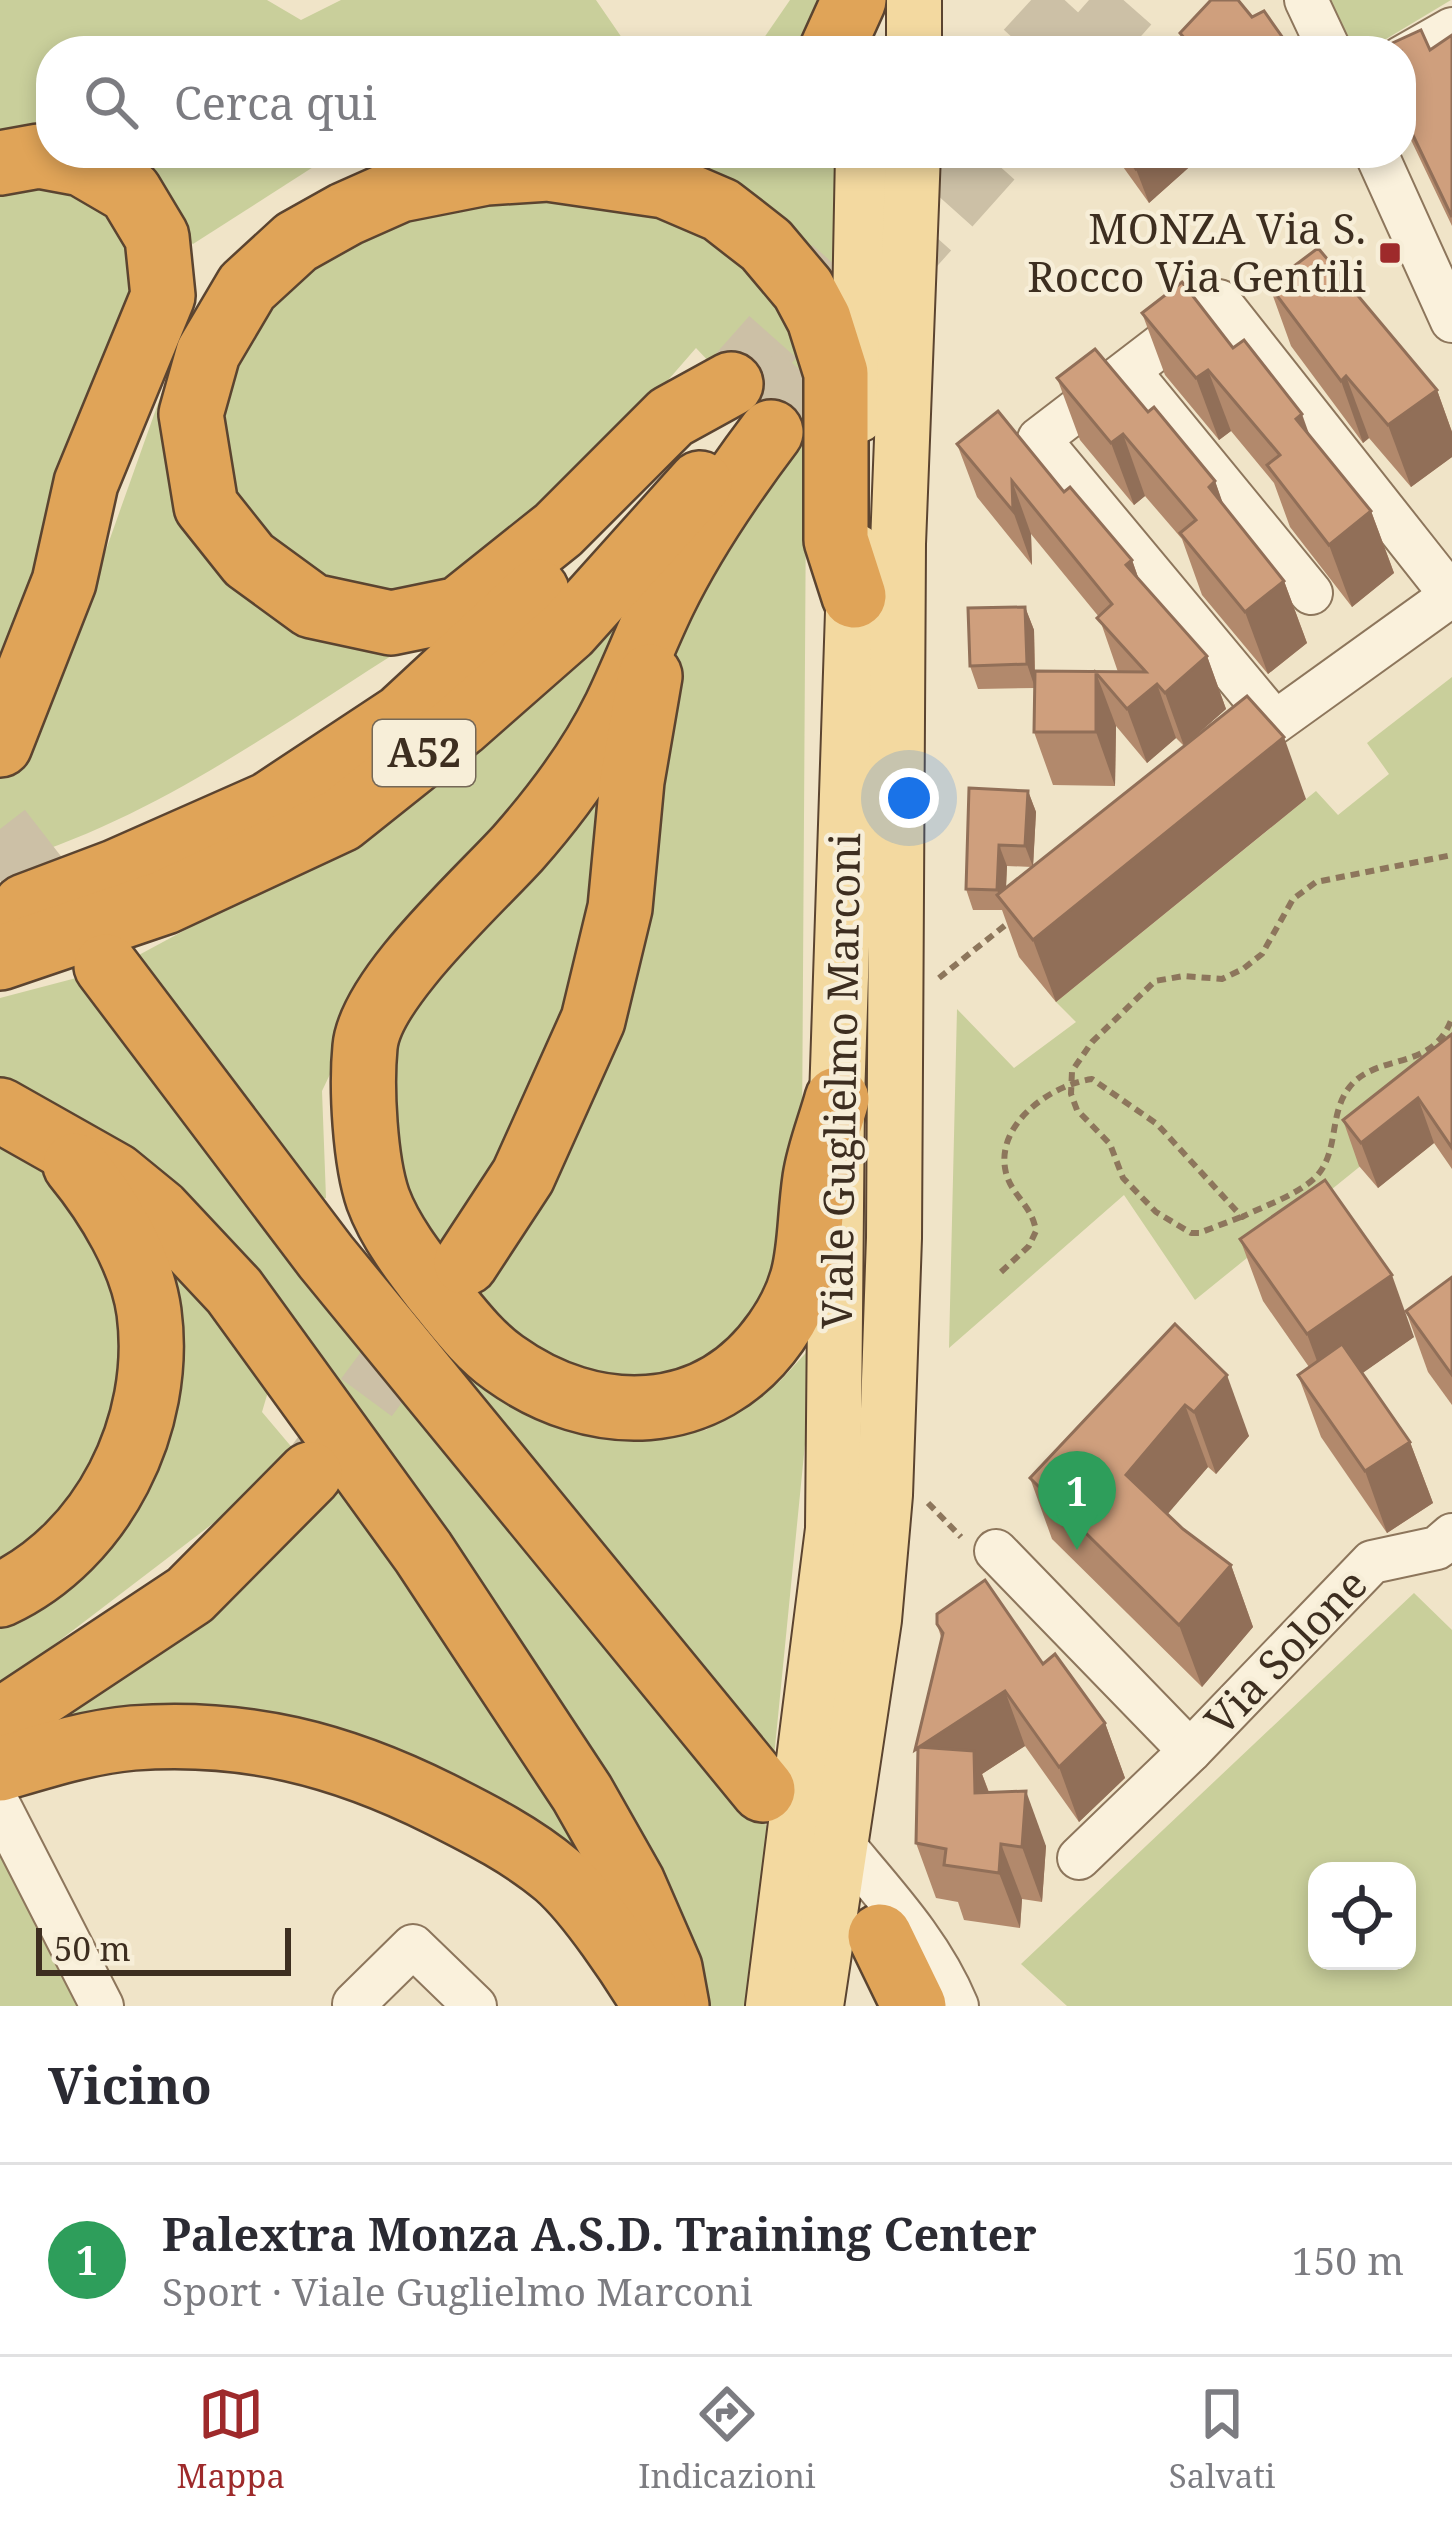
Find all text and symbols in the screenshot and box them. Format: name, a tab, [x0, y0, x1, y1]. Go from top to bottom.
search box	[36, 36, 1416, 168]
icon: search	[78, 69, 144, 135]
text: Cerca qui	[174, 72, 377, 133]
place label: MONZA Via S. Rocco Via Gentili	[1027, 199, 1366, 304]
marker: MONZA Via S. Rocco Via Gentili	[1377, 240, 1403, 266]
road number: A52	[373, 720, 475, 786]
your location	[879, 768, 939, 828]
street label: Viale Guglielmo Marconi	[807, 832, 872, 1330]
pin: 1	[1038, 1451, 1116, 1550]
street label: Via Solone	[1191, 1556, 1378, 1746]
map controls	[1308, 1862, 1416, 1970]
button: locate	[1308, 1862, 1416, 1970]
scale bar	[36, 1922, 291, 1975]
text: 50 m	[54, 1926, 131, 1971]
text: Vicino	[48, 2049, 212, 2119]
text: Palextra Monza A.S.D. Training Center	[162, 2203, 1037, 2264]
text: 1	[76, 2233, 98, 2286]
text: 150 m	[1292, 2233, 1404, 2286]
text: Sport · Viale Guglielmo Marconi	[162, 2264, 753, 2317]
tab: Mappa	[177, 2381, 285, 2498]
tab: Indicazioni	[638, 2381, 816, 2498]
tab: Salvati	[1169, 2381, 1275, 2498]

